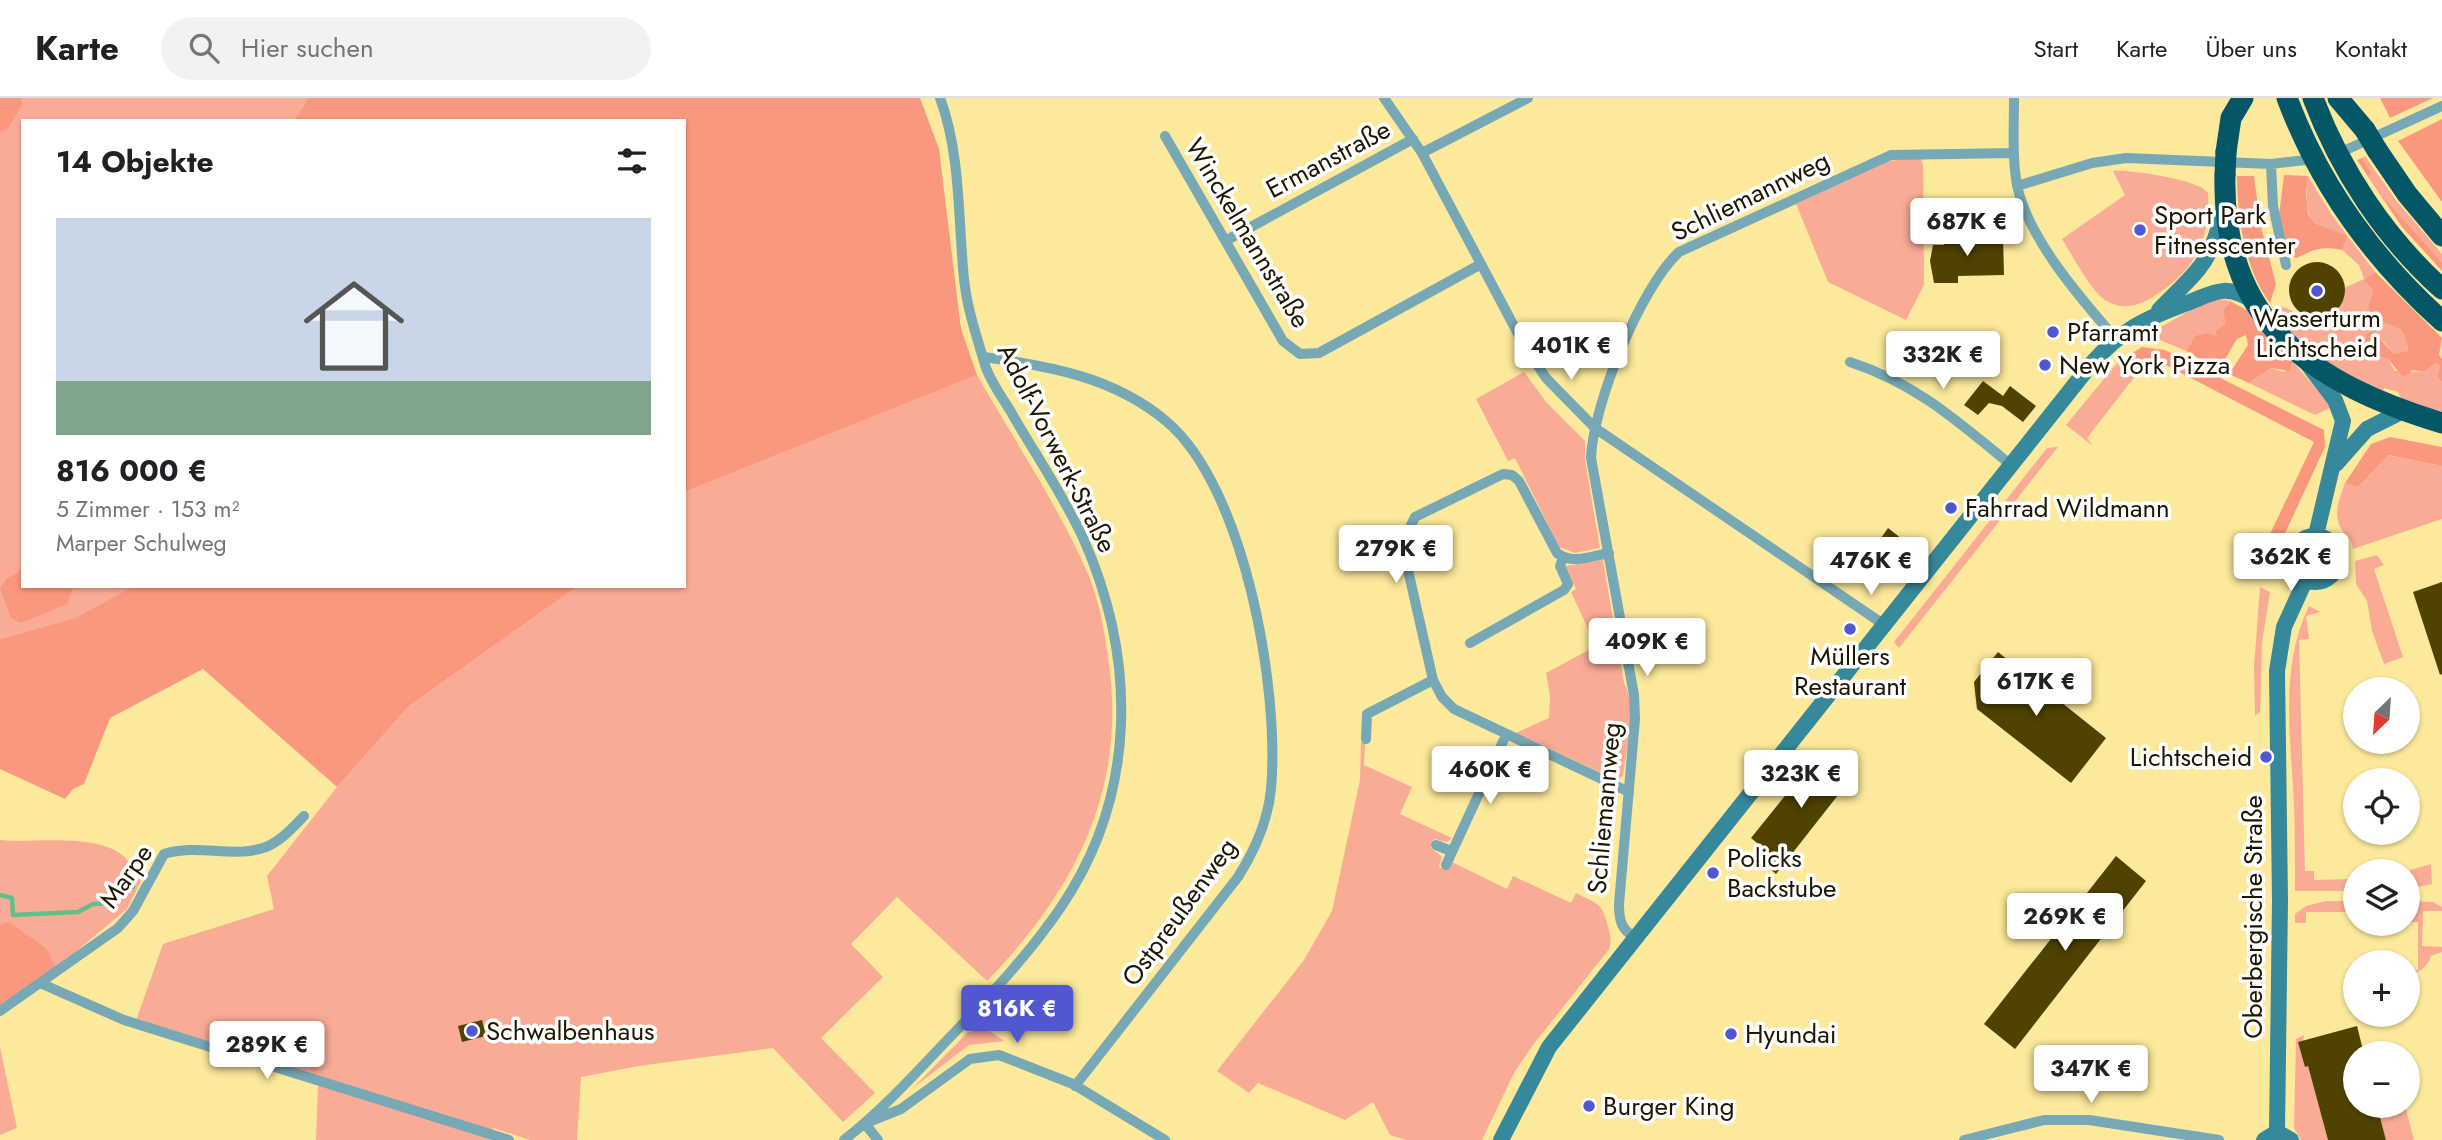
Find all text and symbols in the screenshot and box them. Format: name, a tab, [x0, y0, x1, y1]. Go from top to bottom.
search box	[161, 17, 651, 80]
text: Karte	[35, 25, 119, 72]
icon: search	[185, 29, 223, 67]
text: Hier suchen	[241, 29, 374, 67]
text: Start	[2034, 31, 2078, 66]
text: Karte	[2116, 31, 2167, 66]
text: Über uns	[2205, 31, 2297, 66]
text: Kontakt	[2335, 31, 2407, 66]
street label: Ermanstraße	[1259, 110, 1397, 208]
street label: Winckelmannstraße	[1176, 131, 1320, 335]
text: 14 Objekte	[56, 140, 214, 183]
street label: Schliemannweg	[1664, 141, 1836, 251]
icon: filters	[613, 142, 651, 180]
place label: Sport Park Fitnesscenter	[2154, 196, 2296, 264]
pin: 687K €	[1910, 198, 2024, 258]
text: 687K €	[1926, 204, 2008, 238]
marker: Sport Park Fitnesscenter	[2132, 222, 2148, 238]
icon: home	[291, 263, 417, 389]
marker: Wasserturm Lichtscheid	[2309, 283, 2325, 299]
place label: Wasserturm Lichtscheid	[2253, 299, 2381, 367]
place label: Pfarramt	[2067, 313, 2159, 351]
pin: 401K €	[1514, 322, 1628, 382]
marker: Pfarramt	[2045, 324, 2061, 340]
text: 401K €	[1530, 328, 1612, 362]
pin: 332K €	[1886, 331, 2000, 391]
street label: Adolf-Vorwerk-Straße	[988, 337, 1126, 559]
text: 332K €	[1902, 337, 1984, 371]
place label: New York Pizza	[2059, 346, 2230, 384]
marker: New York Pizza	[2037, 357, 2053, 373]
text: 816 000 €	[56, 449, 207, 492]
place label: Fahrrad Wildmann	[1965, 489, 2170, 527]
text: 5 Zimmer · 153 m²	[56, 492, 239, 526]
marker: Fahrrad Wildmann	[1943, 500, 1959, 516]
text: Marper Schulweg	[56, 526, 227, 560]
pin: 279K €	[1339, 526, 1453, 585]
text: 279K €	[1355, 531, 1437, 565]
pin: 362K €	[2234, 533, 2348, 593]
pin: 476K €	[1814, 538, 1928, 597]
text: 362K €	[2250, 539, 2332, 573]
text: 476K €	[1829, 543, 1913, 577]
pin: 409K €	[1590, 618, 1704, 678]
marker: Müllers Restaurant	[1842, 621, 1858, 637]
text: 409K €	[1605, 624, 1689, 658]
place label: Müllers Restaurant	[1794, 637, 1907, 705]
pin: 617K €	[1979, 658, 2093, 718]
text: 617K €	[1996, 664, 2076, 698]
north arrow	[2343, 677, 2420, 754]
map controls	[2343, 677, 2420, 1118]
street label: Schliemannweg	[1578, 721, 1630, 895]
place label: Lichtscheid	[2130, 738, 2252, 776]
pin: 460K €	[1433, 746, 1547, 806]
marker: Lichtscheid	[2258, 749, 2274, 765]
pin: 323K €	[1744, 750, 1858, 810]
text: 460K €	[1448, 752, 1532, 786]
text: 323K €	[1760, 756, 1842, 790]
button: locate	[2343, 768, 2420, 845]
street label: Oberbergische Straße	[2234, 795, 2272, 1039]
street label: Ostpreußenweg	[1112, 830, 1246, 994]
street label: Marpe	[90, 836, 162, 916]
place label: Policks Backstube	[1727, 839, 1836, 907]
button: layers	[2343, 859, 2420, 936]
marker: Policks Backstube	[1705, 865, 1721, 881]
pin: 269K €	[2008, 894, 2122, 953]
text: 269K €	[2023, 899, 2107, 933]
button: +	[2343, 950, 2420, 1027]
pin: 816K €	[960, 986, 1074, 1045]
text: 816K €	[977, 991, 1057, 1025]
place label: Schwalbenhaus	[486, 1012, 655, 1050]
place label: Hyundai	[1745, 1015, 1836, 1053]
pin: 289K €	[210, 1021, 324, 1081]
marker: Schwalbenhaus	[464, 1023, 480, 1039]
marker: Hyundai	[1723, 1026, 1739, 1042]
text: 289K €	[226, 1027, 308, 1061]
button: −	[2343, 1041, 2420, 1118]
pin: 347K €	[2034, 1046, 2148, 1105]
text: 347K €	[2050, 1051, 2132, 1085]
place label: Burger King	[1603, 1087, 1735, 1125]
marker: Burger King	[1581, 1098, 1597, 1114]

